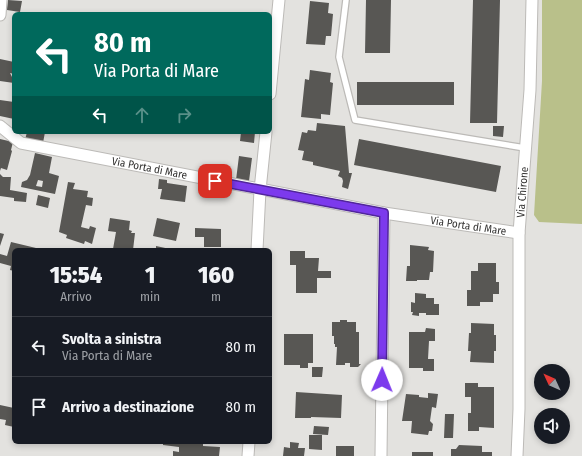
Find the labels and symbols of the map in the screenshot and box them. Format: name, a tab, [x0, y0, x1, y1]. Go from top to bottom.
street label: Via Porta di Mare	[111, 155, 188, 182]
pin	[198, 164, 232, 198]
street label: Via Chirone	[514, 166, 531, 218]
street label: Via Porta di Mare	[430, 214, 507, 238]
position arrow	[361, 359, 403, 401]
north arrow	[534, 364, 570, 400]

